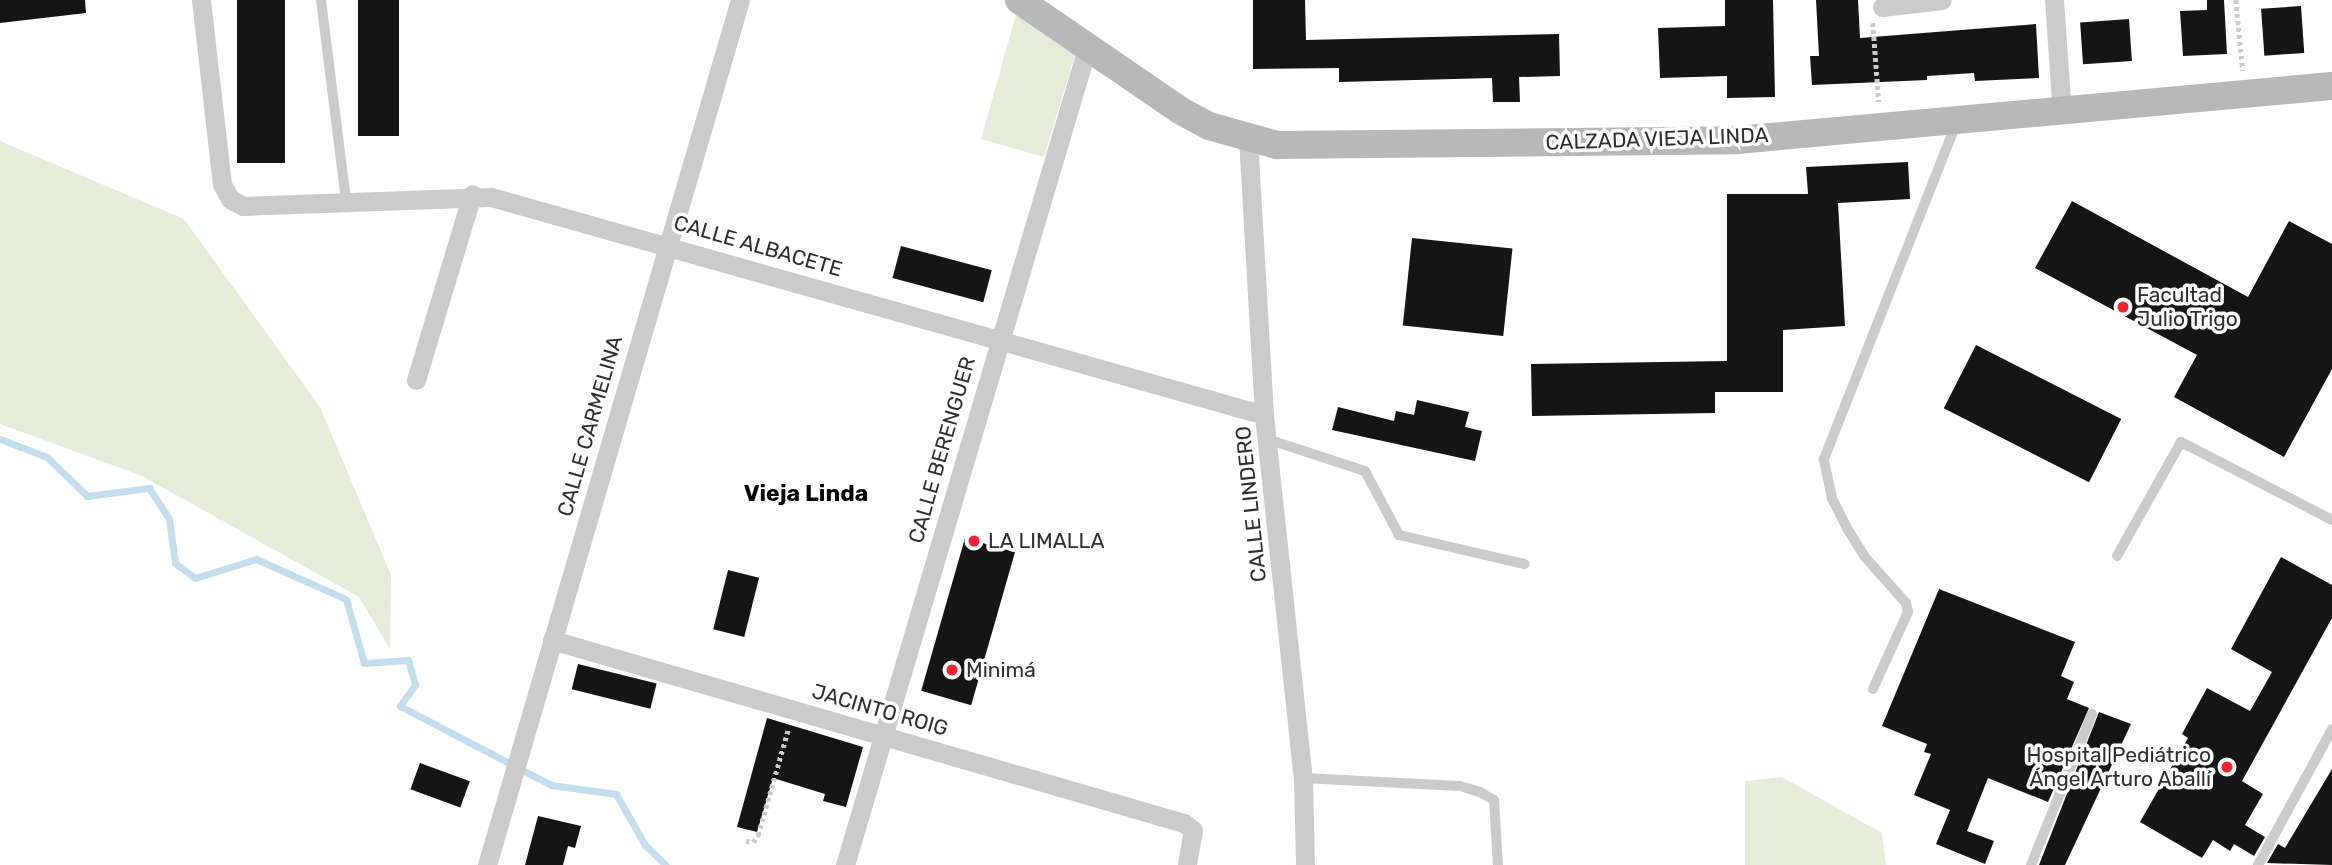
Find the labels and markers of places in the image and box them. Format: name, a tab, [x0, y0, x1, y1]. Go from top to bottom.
place label: Facultad Julio Trigo	[2137, 282, 2238, 332]
marker: Facultad Julio Trigo	[2115, 299, 2131, 315]
place label: LA LIMALLA	[988, 528, 1105, 554]
marker: LA LIMALLA	[966, 533, 982, 549]
place label: Minimá	[966, 657, 1036, 683]
marker: Minimá	[944, 662, 960, 678]
place label: Hospital Pediátrico Ángel Arturo Aballí	[2027, 742, 2211, 792]
marker: Hospital Pediátrico Ángel Arturo Aballí	[2217, 757, 2237, 777]

